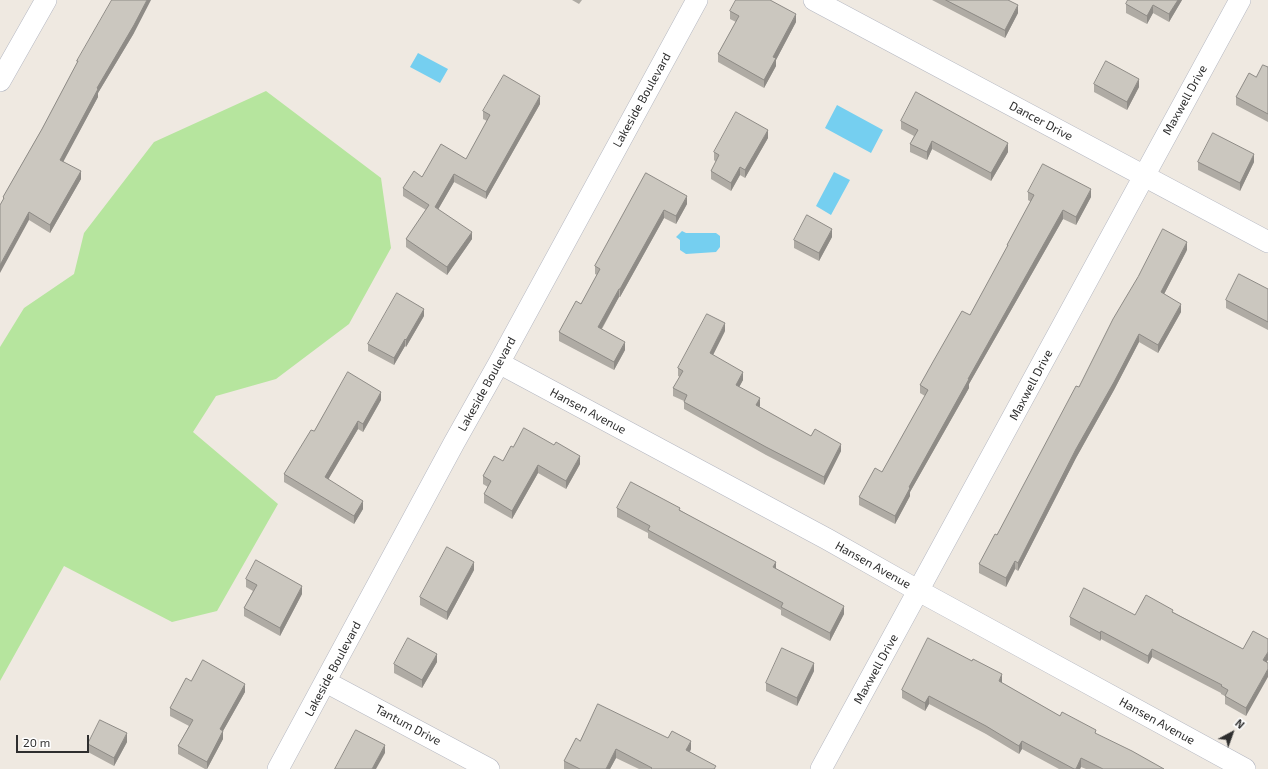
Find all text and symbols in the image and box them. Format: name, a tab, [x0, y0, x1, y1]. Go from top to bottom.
street label: Lakeside Boulevard	[610, 50, 674, 150]
street label: Maxwell Drive	[1160, 62, 1210, 138]
street label: Dancer Drive	[1007, 98, 1075, 144]
street label: Lakeside Boulevard	[455, 334, 519, 434]
street label: Maxwell Drive	[1006, 347, 1056, 423]
street label: Hansen Avenue	[548, 385, 628, 437]
street label: Hansen Avenue	[833, 538, 913, 592]
street label: Lakeside Boulevard	[302, 619, 364, 719]
street label: Maxwell Drive	[851, 631, 901, 707]
street label: Hansen Avenue	[1117, 694, 1197, 748]
street label: Tantum Drive	[373, 702, 443, 748]
north arrow	[1212, 713, 1252, 753]
text: N	[1233, 716, 1247, 731]
scale bar	[18, 727, 91, 753]
text: 20 m	[23, 735, 50, 749]

